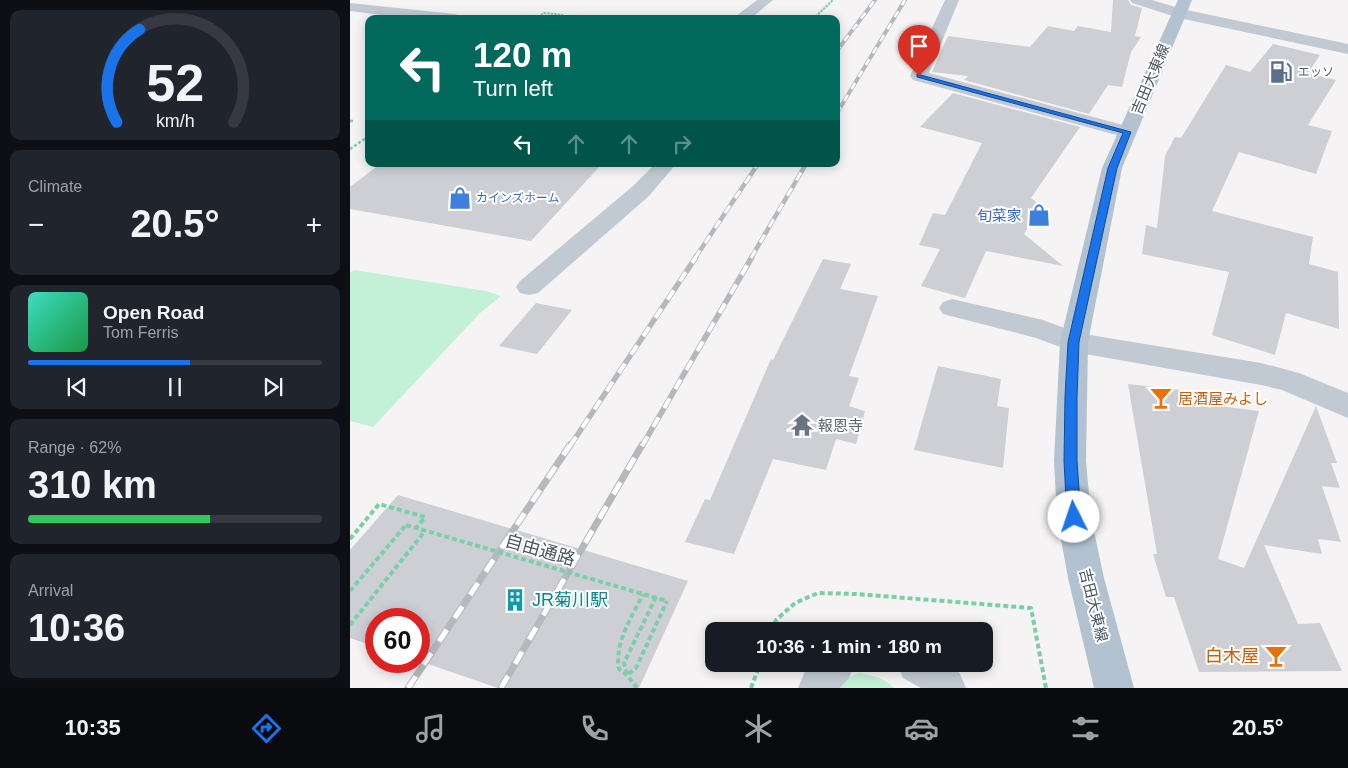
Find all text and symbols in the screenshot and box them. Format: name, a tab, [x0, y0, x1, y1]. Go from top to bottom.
pin	[898, 25, 940, 76]
icon: arrive	[905, 32, 933, 60]
icon: left	[390, 35, 455, 100]
text: 120 m	[473, 35, 572, 74]
street label: 吉田大東線	[1128, 41, 1172, 117]
text: 52	[146, 54, 204, 112]
fuel station icon: エッソ	[1268, 59, 1294, 85]
place label: エッソ	[1298, 65, 1334, 79]
text: Turn left	[473, 76, 553, 101]
text: km/h	[156, 111, 194, 131]
icon: left	[509, 130, 537, 158]
icon: ahead	[562, 130, 590, 158]
icon: ahead	[615, 130, 643, 158]
icon: right	[668, 130, 696, 158]
text: Climate	[28, 178, 82, 195]
shop icon: カインズホーム	[447, 185, 473, 211]
place label: カインズホーム	[476, 191, 559, 205]
shop icon: 旬菜家	[1026, 202, 1052, 228]
text: 20.5°	[130, 203, 220, 245]
place label: 旬菜家	[977, 207, 1022, 224]
text: −	[28, 209, 44, 240]
text: +	[306, 209, 322, 240]
text: Open Road	[103, 302, 204, 323]
text: Tom Ferris	[103, 324, 179, 341]
icon: previous	[63, 373, 91, 401]
icon: pause	[161, 373, 189, 401]
icon: next	[259, 373, 287, 401]
bar icon: 居酒屋みよし	[1148, 385, 1174, 411]
place label: 居酒屋みよし	[1178, 390, 1268, 407]
temple icon: 報恩寺	[789, 412, 815, 438]
place label: 報恩寺	[818, 417, 863, 434]
text: Range · 62%	[28, 439, 121, 456]
text: 310 km	[28, 464, 157, 506]
position arrow	[1047, 490, 1099, 542]
street label: 自由通路	[503, 530, 577, 570]
street label: 吉田大東線	[1077, 567, 1111, 643]
text: Arrival	[28, 582, 73, 599]
building icon: JR菊川駅	[502, 587, 528, 613]
place label: JR菊川駅	[532, 590, 608, 610]
text: 10:36	[28, 607, 125, 649]
speed limit sign: 60	[365, 608, 430, 673]
text: 10:36 · 1 min · 180 m	[756, 636, 942, 657]
bar icon: 白木屋	[1263, 643, 1289, 669]
place label: 白木屋	[1205, 646, 1259, 666]
icon: directions	[249, 711, 284, 746]
icon: music	[413, 711, 448, 746]
icon: phone	[577, 711, 612, 746]
icon: climate	[741, 711, 776, 746]
icon: car	[904, 711, 939, 746]
icon: filters	[1068, 711, 1103, 746]
text: 10:35	[64, 715, 121, 740]
text: 20.5°	[1232, 715, 1284, 740]

